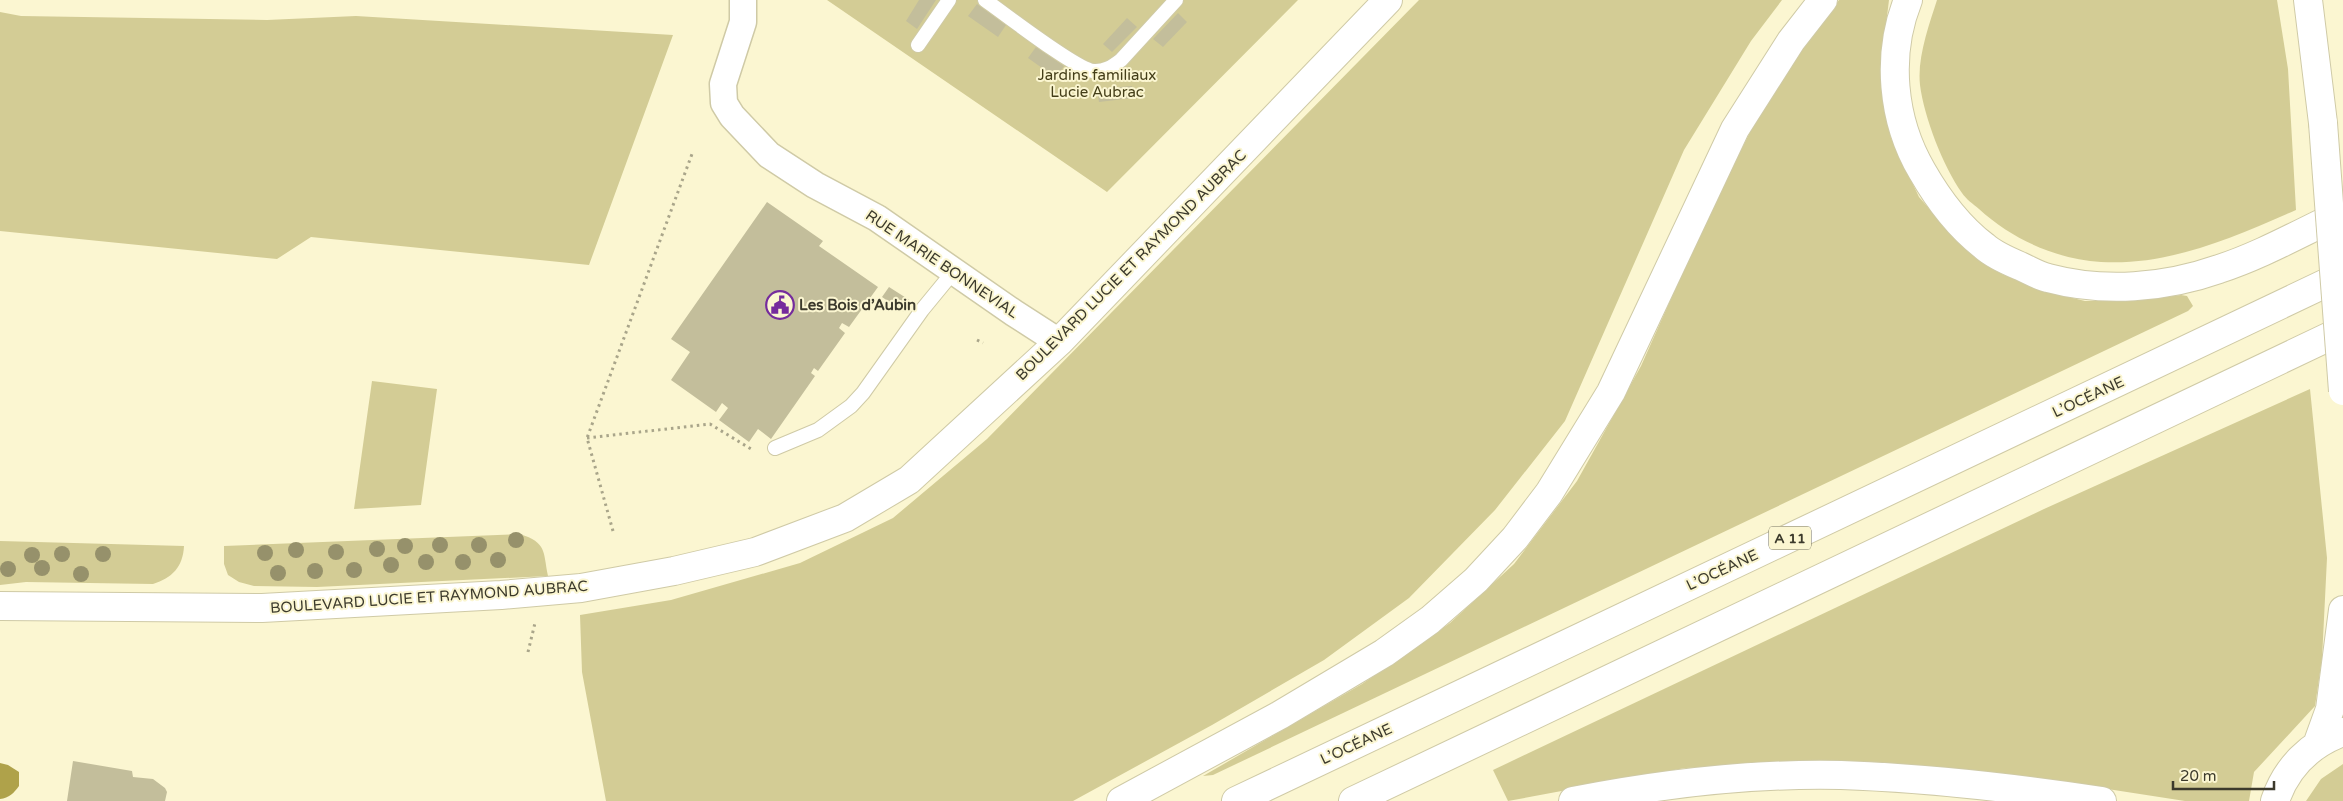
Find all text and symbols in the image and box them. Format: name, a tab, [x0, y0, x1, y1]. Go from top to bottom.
park label: Jardins familiaux Lucie Aubrac	[1038, 66, 1156, 101]
street label: BOULEVARD LUCIE ET RAYMOND AUBRAC	[1012, 146, 1250, 384]
street label: RUE MARIE BONNEVIAL	[862, 206, 1022, 322]
public building icon: Les Bois d’Aubin	[765, 290, 795, 320]
place label: Les Bois d’Aubin	[799, 296, 916, 314]
street label: L’OCÉANE	[2049, 373, 2127, 421]
road number: A 11	[1769, 526, 1811, 550]
street label: L’OCÉANE	[1683, 546, 1761, 594]
street label: BOULEVARD LUCIE ET RAYMOND AUBRAC	[269, 577, 589, 617]
street label: L’OCÉANE	[1317, 720, 1395, 768]
scale bar	[2173, 758, 2274, 790]
text: 20 m	[2180, 767, 2217, 785]

